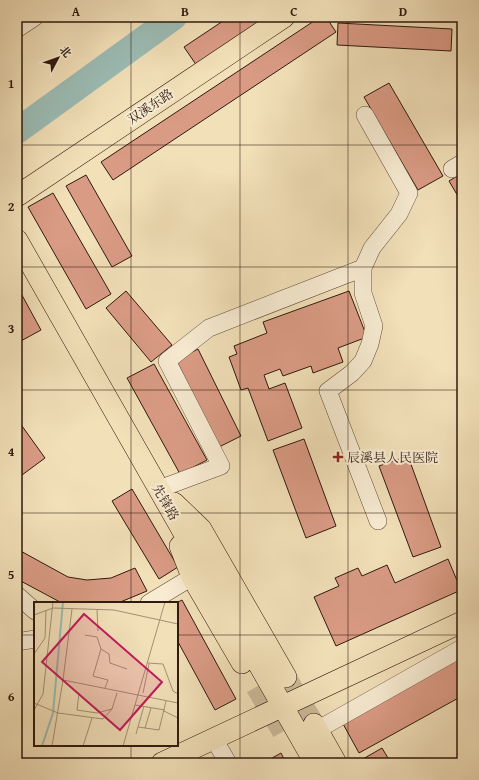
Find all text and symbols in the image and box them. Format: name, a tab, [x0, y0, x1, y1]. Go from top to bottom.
text: A	[72, 2, 81, 21]
text: B	[181, 2, 189, 21]
text: C	[290, 2, 298, 21]
text: D	[399, 2, 407, 21]
north arrow	[38, 38, 78, 78]
text: 北	[56, 42, 75, 61]
text: 1	[8, 74, 14, 93]
street label: 双溪东路	[123, 84, 177, 129]
text: 2	[8, 197, 15, 216]
text: 3	[8, 319, 14, 338]
text: 4	[8, 442, 15, 461]
place label: 辰溪县人民医院	[347, 448, 438, 467]
marker: 辰溪县人民医院	[332, 451, 344, 463]
street label: 先锋路	[148, 481, 184, 524]
text: 5	[8, 565, 15, 584]
inset map	[34, 602, 178, 746]
text: 6	[8, 687, 15, 706]

